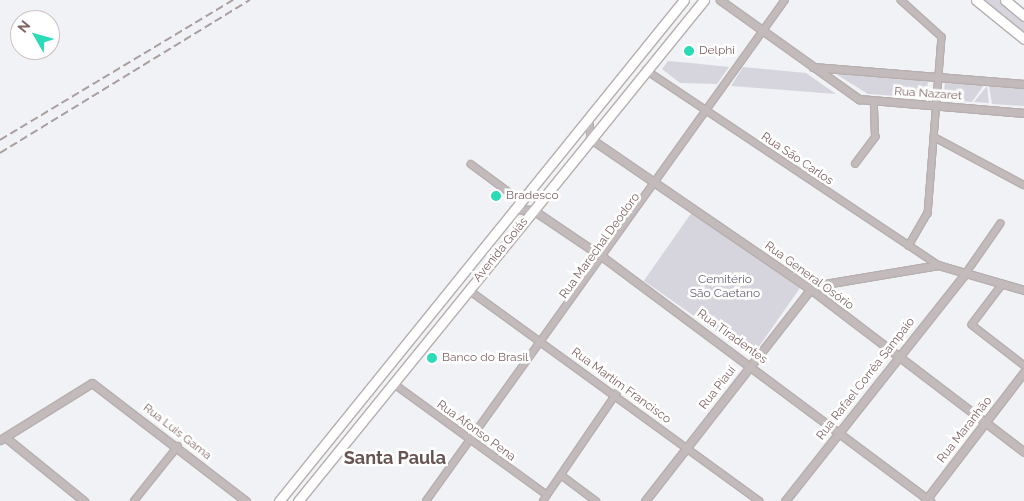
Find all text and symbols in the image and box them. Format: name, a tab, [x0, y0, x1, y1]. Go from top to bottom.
north arrow	[10, 10, 60, 60]
text: N	[14, 17, 34, 36]
place label: Delphi	[699, 44, 735, 58]
marker: Delphi	[683, 45, 695, 57]
street label: Rua Nazaret	[894, 84, 962, 104]
street label: Rua São Carlos	[758, 130, 836, 188]
place label: Bradesco	[506, 189, 559, 203]
marker: Bradesco	[490, 190, 502, 202]
street label: Rua Marechal Deodoro	[557, 190, 643, 302]
street label: Avenida Goiás	[471, 215, 531, 285]
street label: Rua General Osório	[761, 239, 857, 313]
park label: Cemitério São Caetano	[690, 273, 760, 301]
street label: Rua Tiradentes	[694, 307, 770, 367]
street label: Rua Rafael Corrêa Sampaio	[814, 315, 918, 443]
street label: Rua Martim Francisco	[568, 345, 674, 427]
place label: Banco do Brasil	[442, 351, 528, 365]
marker: Banco do Brasil	[426, 352, 438, 364]
street label: Rua Piauí	[697, 364, 739, 412]
street label: Rua Maranhão	[935, 394, 995, 466]
street label: Rua Afonso Pena	[434, 397, 518, 465]
street label: Rua Luis Gama	[140, 401, 214, 463]
district label: Santa Paula	[344, 447, 446, 469]

